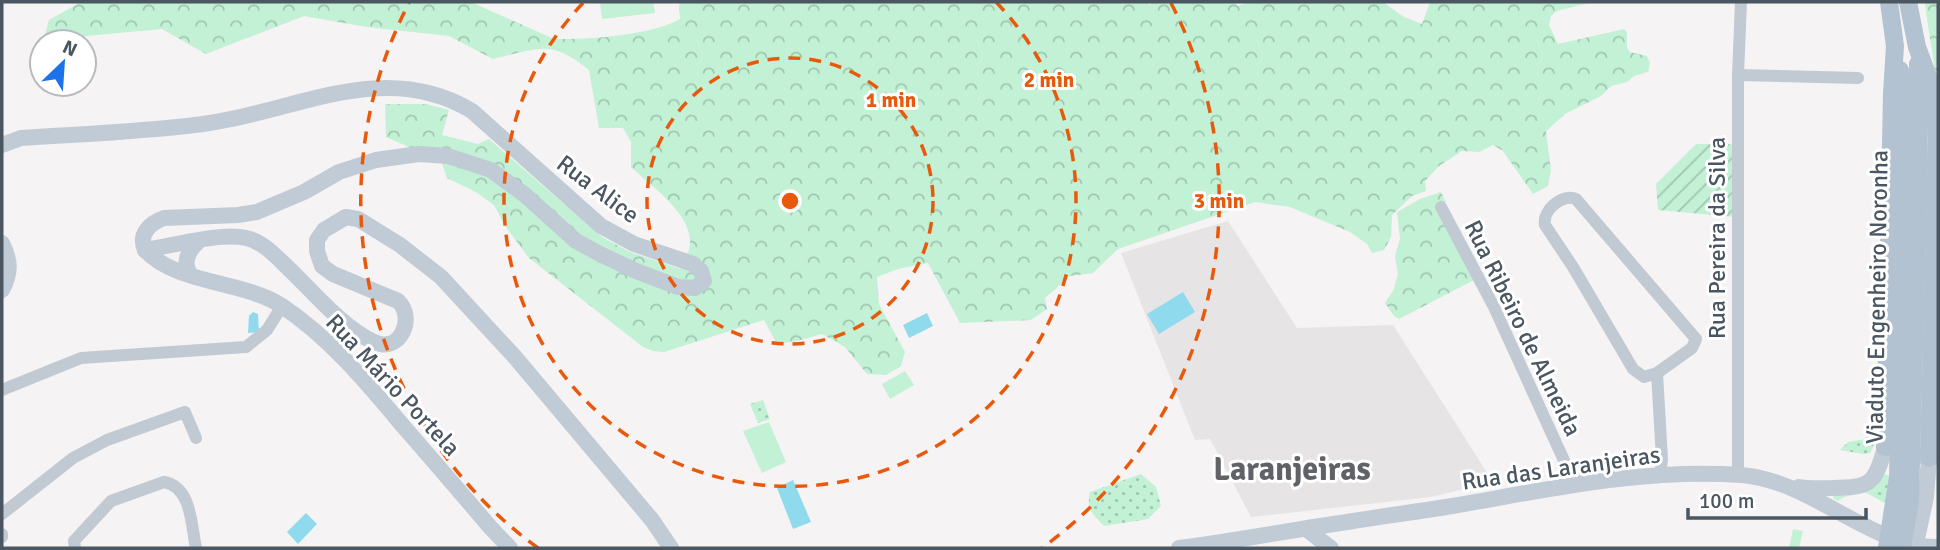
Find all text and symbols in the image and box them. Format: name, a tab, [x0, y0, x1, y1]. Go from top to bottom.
north arrow	[28, 28, 98, 98]
text: N	[59, 35, 81, 62]
text: 2 min	[1024, 67, 1074, 93]
text: 1 min	[866, 87, 916, 113]
street label: Rua Pereira da Silva	[1702, 137, 1732, 339]
street label: Rua Alice	[551, 148, 645, 230]
street label: Viaduto Engenheiro Noronha	[1859, 150, 1895, 444]
text: 3 min	[1194, 188, 1244, 214]
centre of rings	[778, 189, 802, 213]
street label: Rua Ribeiro de Almeida	[1458, 215, 1588, 441]
street label: Rua Mário Portela	[319, 308, 467, 462]
street label: Rua das Laranjeiras	[1460, 439, 1662, 497]
district label: Laranjeiras	[1213, 450, 1371, 489]
scale bar	[1688, 476, 1867, 520]
text: 100 m	[1699, 488, 1754, 514]

